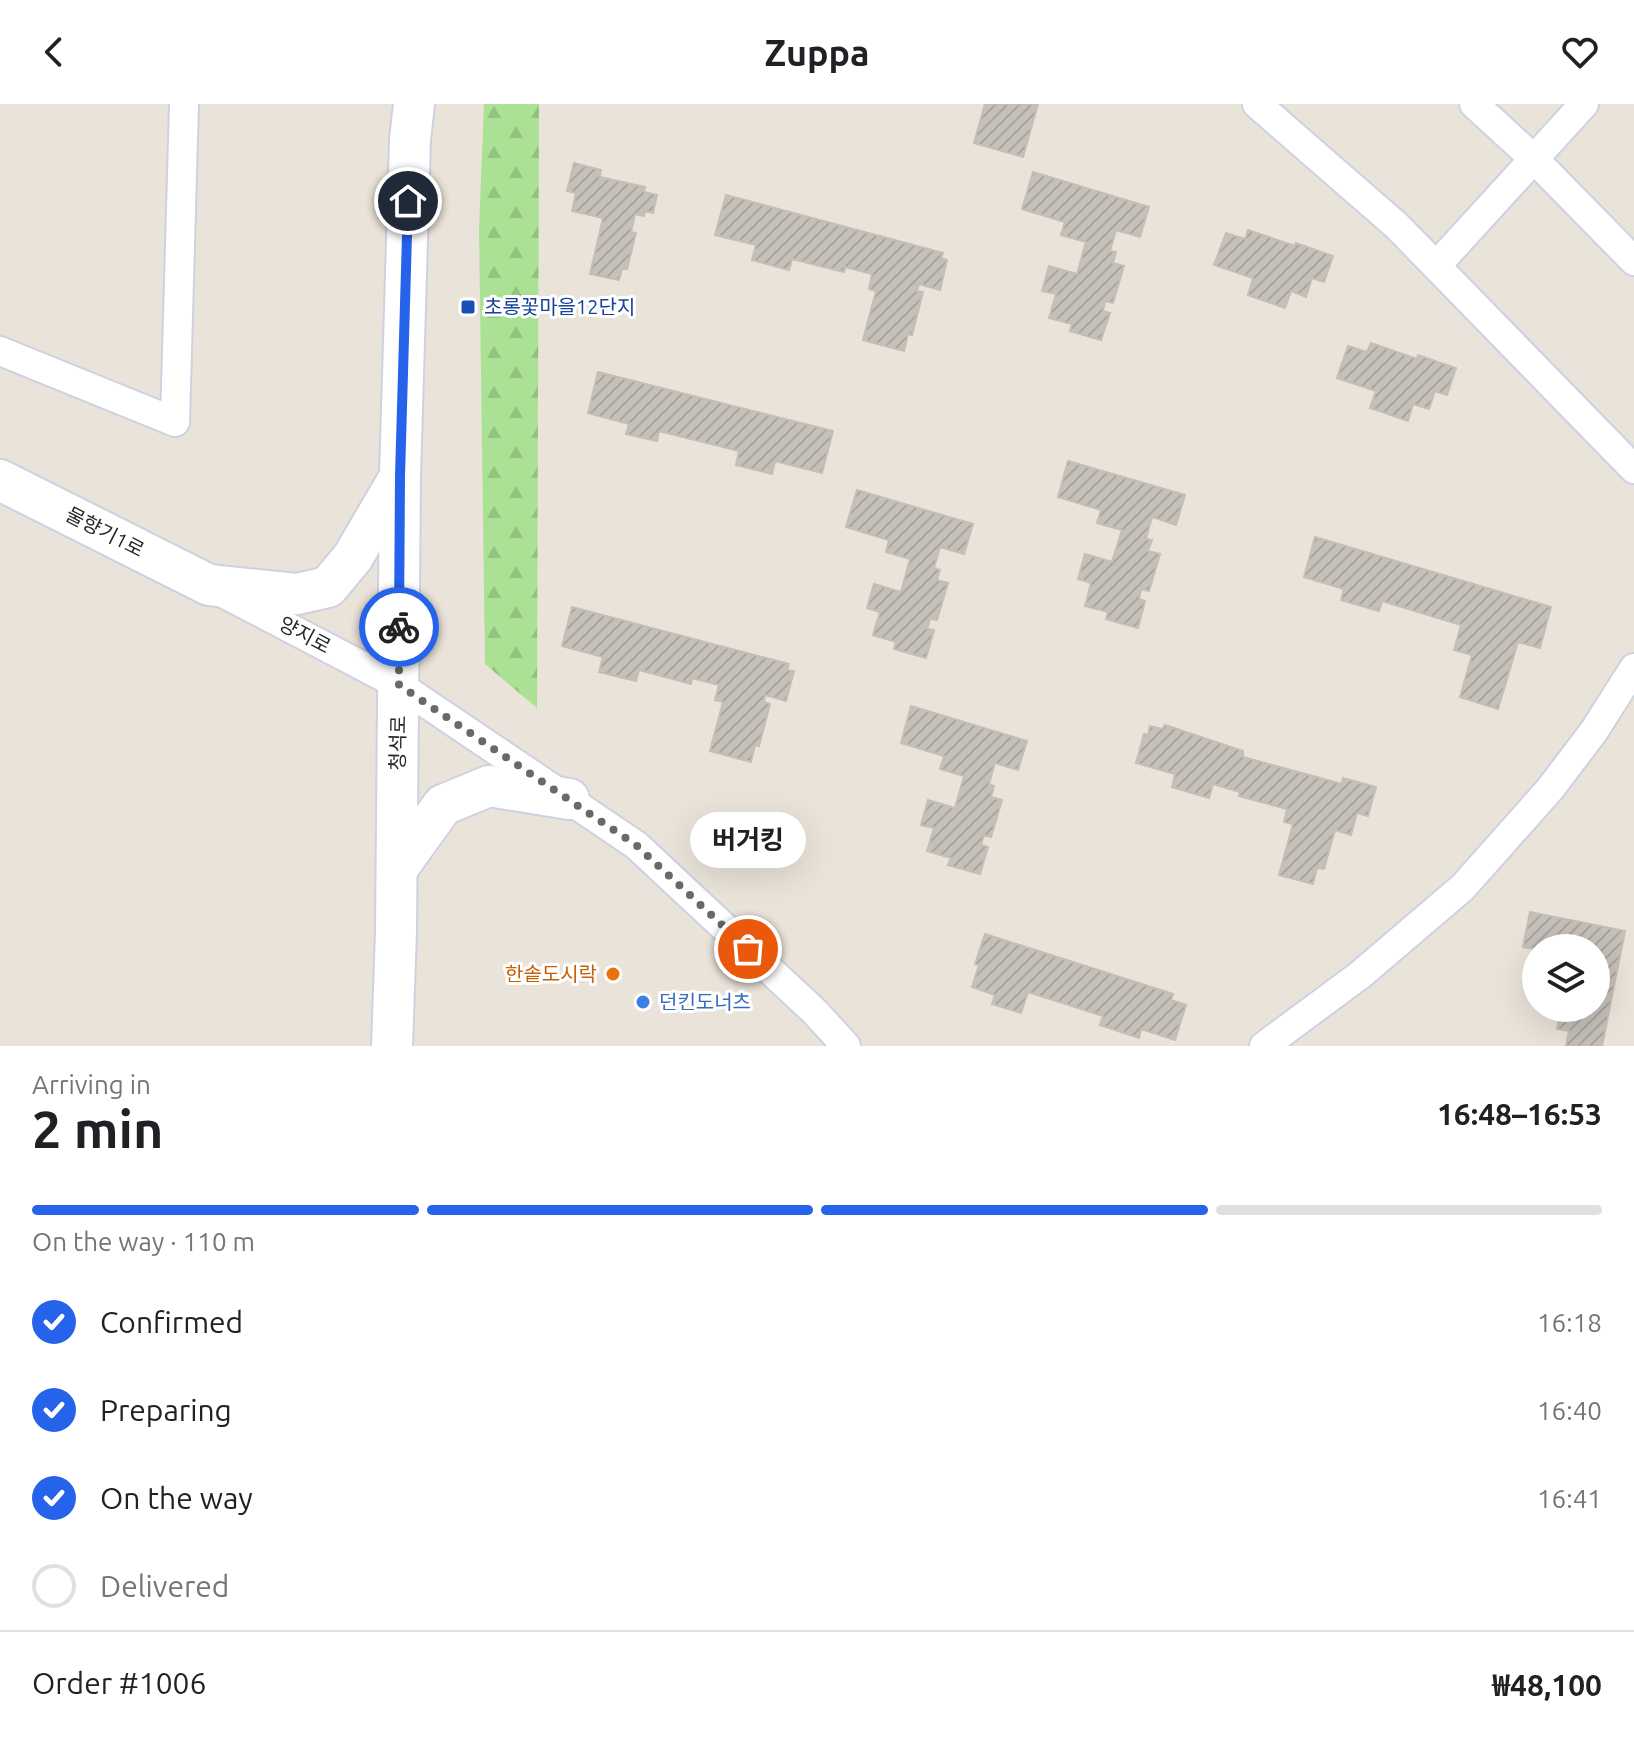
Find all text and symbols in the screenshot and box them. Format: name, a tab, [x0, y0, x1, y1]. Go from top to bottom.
icon: back	[32, 30, 76, 74]
icon: heart	[1558, 30, 1602, 74]
text: Zuppa	[764, 32, 870, 73]
pin	[374, 167, 442, 235]
icon: home	[386, 179, 430, 223]
place label: 초롱꽃마을12단지	[484, 295, 635, 318]
marker: 초롱꽃마을12단지	[459, 298, 477, 316]
street label: 물향기1로	[62, 502, 148, 561]
courier	[359, 587, 439, 667]
icon: bike	[377, 605, 421, 649]
street label: 양지로	[275, 611, 335, 658]
street label: 청석로	[386, 715, 409, 771]
callout: 버거킹	[690, 813, 806, 869]
text: 버거킹	[712, 825, 784, 854]
pin	[714, 915, 782, 983]
icon: bag	[726, 927, 770, 971]
map controls	[1522, 934, 1610, 1022]
button: layers	[1522, 934, 1610, 1022]
place label: 한솥도시락	[505, 962, 597, 985]
marker: 한솥도시락	[604, 965, 622, 983]
place label: 던킨도너츠	[659, 990, 751, 1013]
marker: 던킨도너츠	[634, 993, 652, 1011]
text: Arriving in	[32, 1070, 151, 1099]
text: 16:48–16:53	[1437, 1097, 1602, 1131]
text: 2 min	[32, 1100, 163, 1158]
text: On the way · 110 m	[32, 1227, 255, 1256]
icon: check	[32, 1300, 76, 1344]
text: Confirmed	[100, 1305, 243, 1339]
text: 16:18	[1537, 1308, 1602, 1337]
icon: check	[32, 1388, 76, 1432]
text: Preparing	[100, 1393, 232, 1427]
text: 16:40	[1537, 1396, 1602, 1425]
icon: check	[32, 1476, 76, 1520]
text: On the way	[100, 1481, 253, 1515]
text: 16:41	[1537, 1484, 1602, 1513]
text: Delivered	[100, 1569, 229, 1603]
text: Order #1006	[32, 1666, 206, 1700]
text: ₩48,100	[1492, 1668, 1602, 1702]

